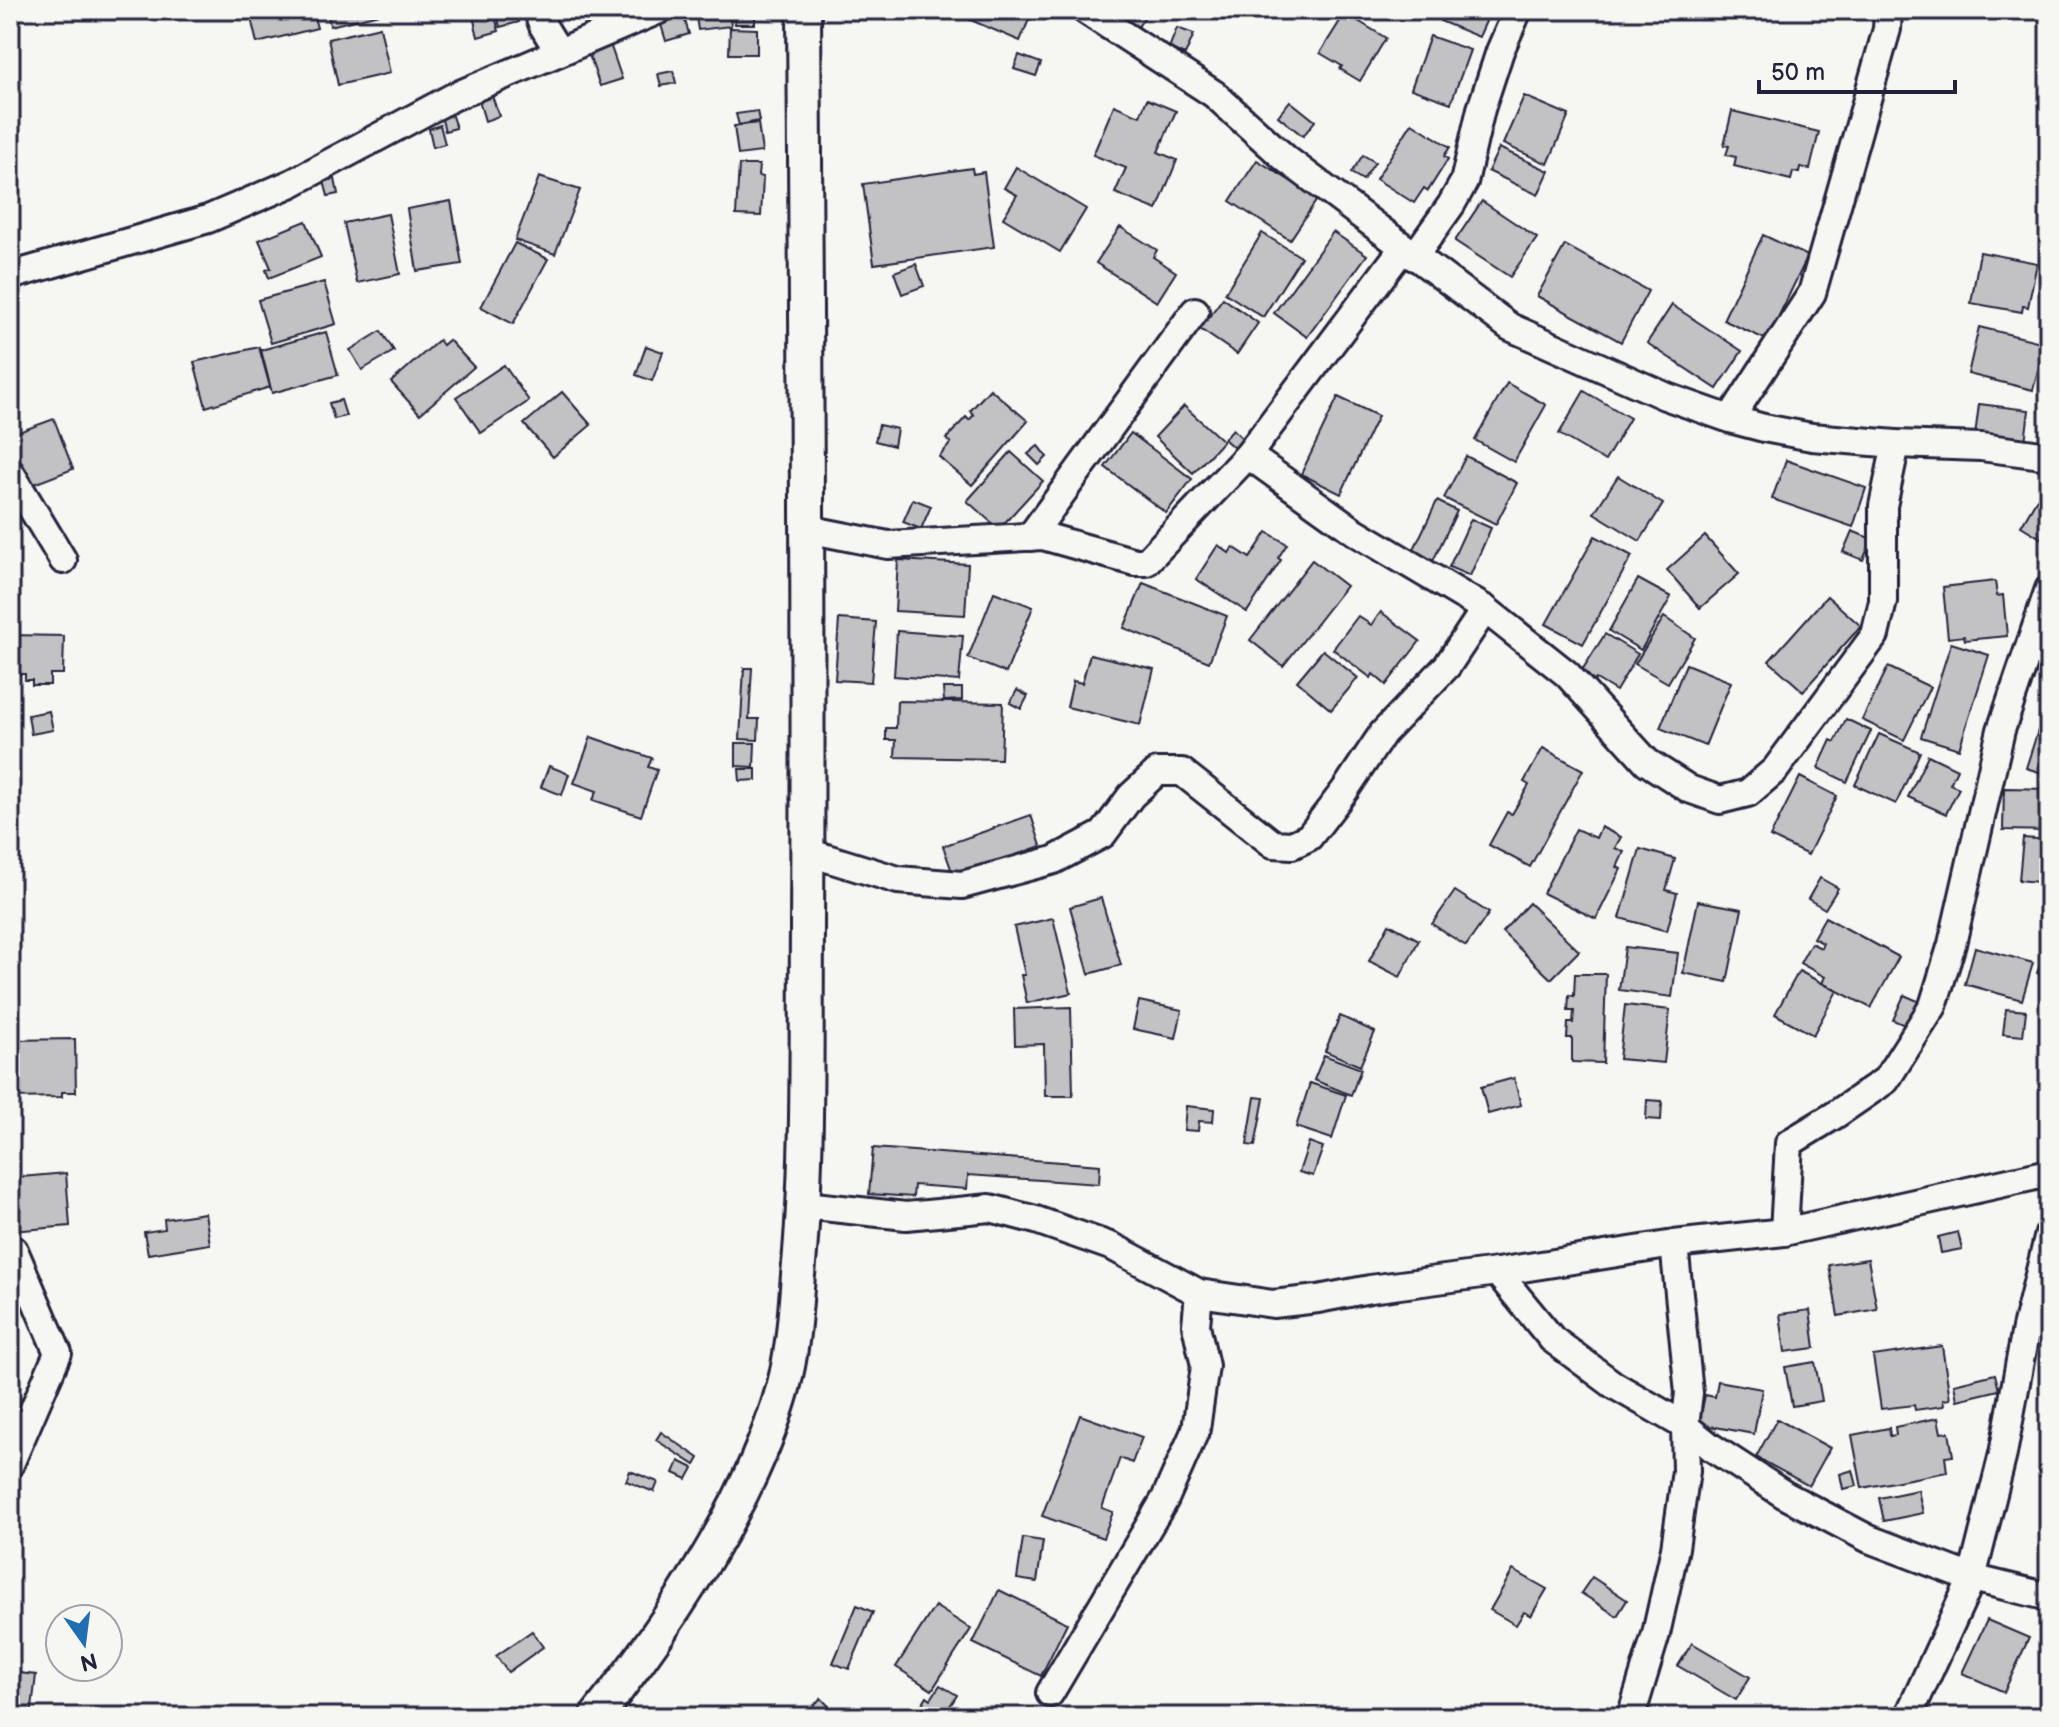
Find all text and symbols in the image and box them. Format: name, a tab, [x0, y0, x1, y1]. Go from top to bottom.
scale bar	[1759, 44, 1955, 94]
text: 50 m	[1771, 58, 1825, 87]
north arrow	[44, 1603, 124, 1683]
text: N	[77, 1646, 100, 1676]

